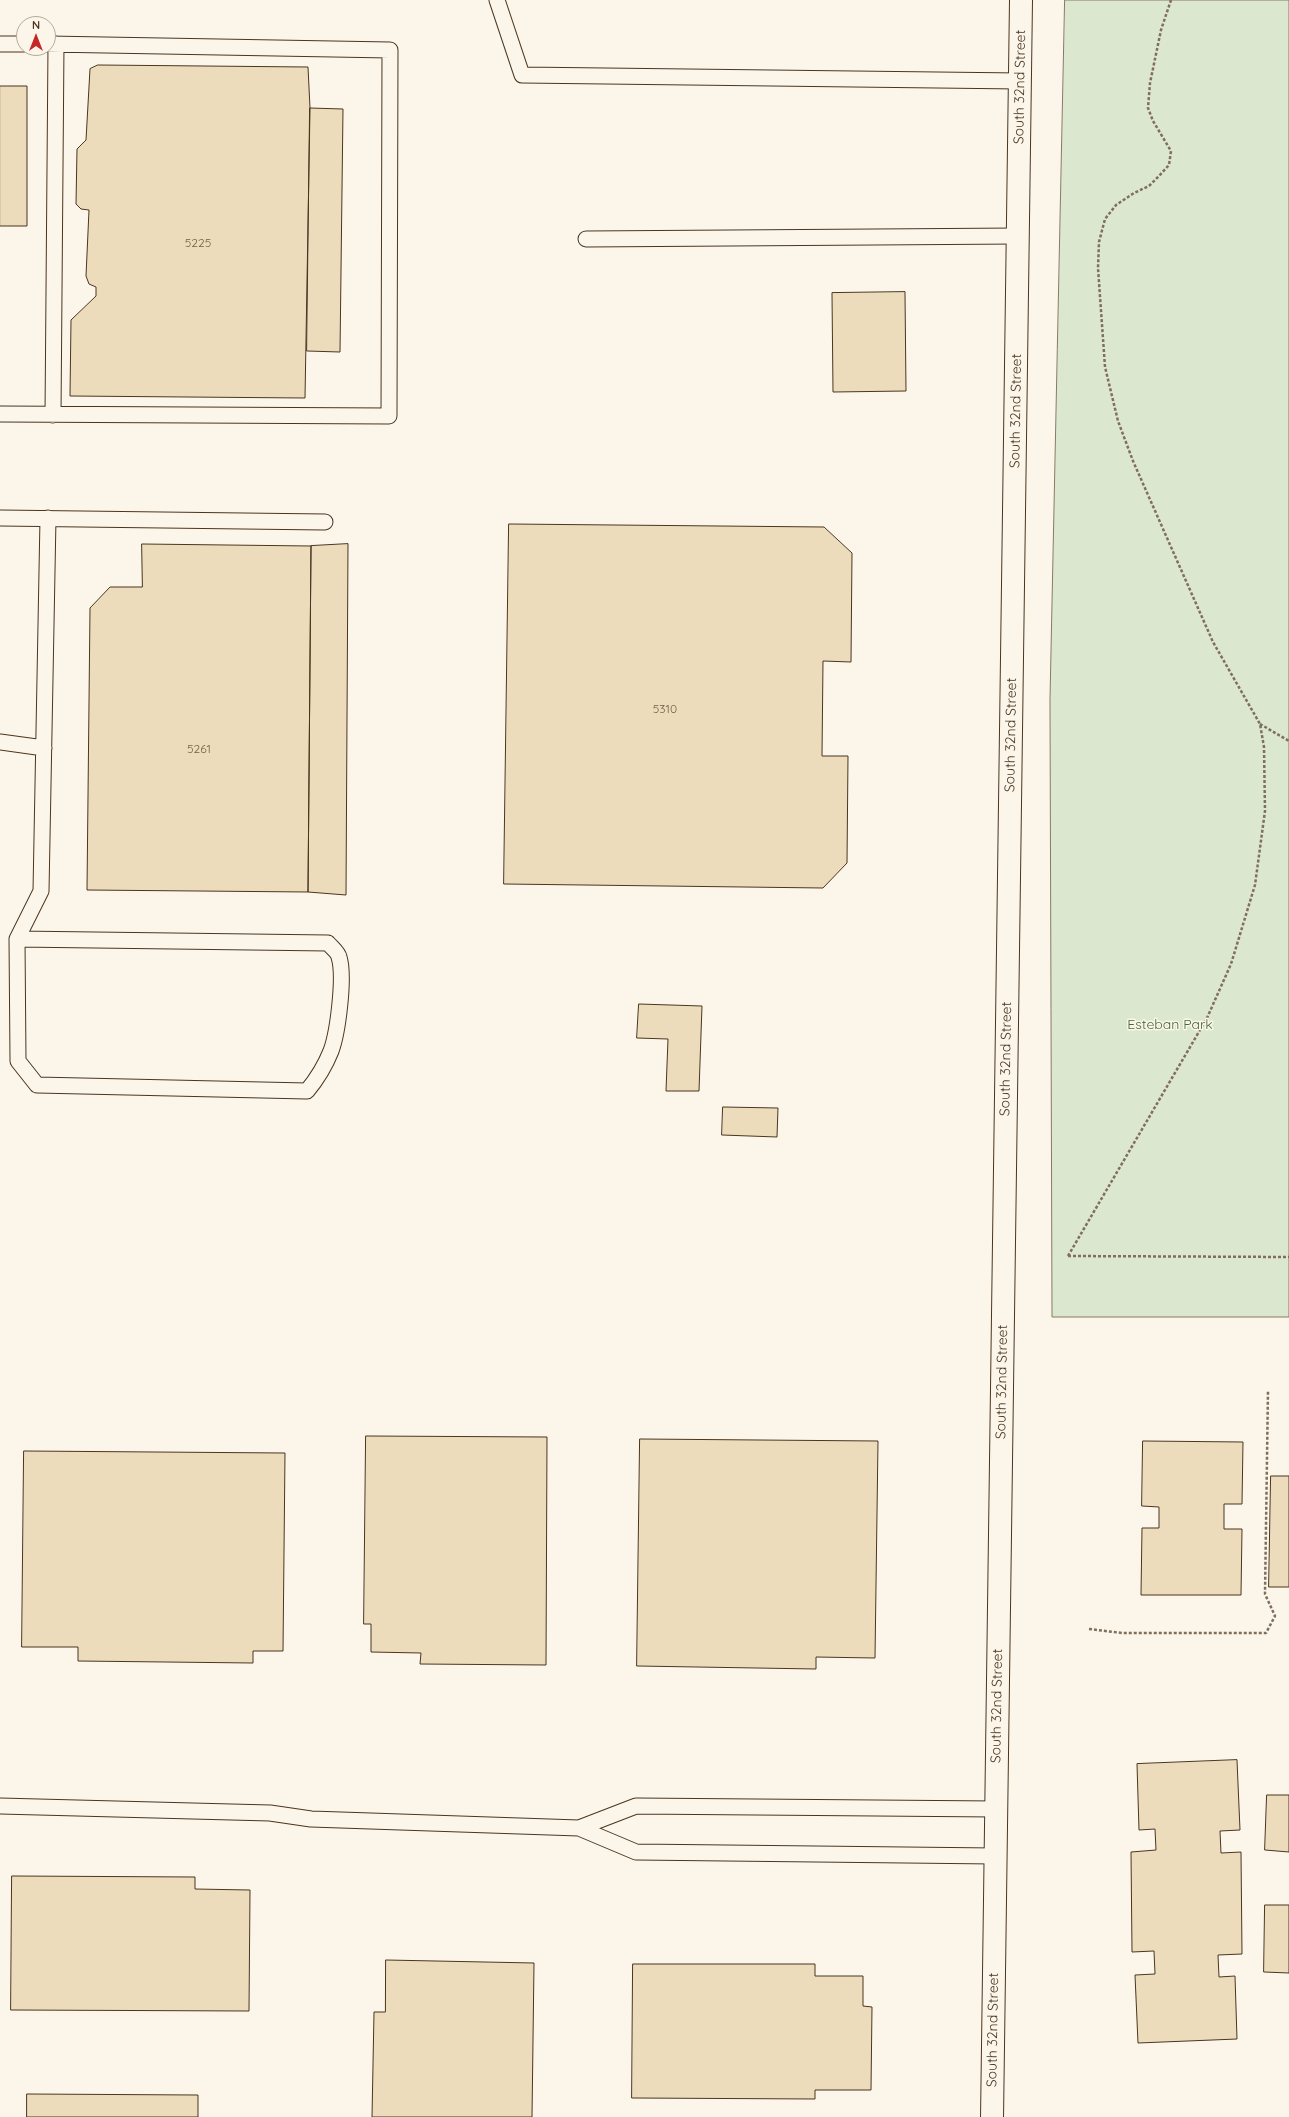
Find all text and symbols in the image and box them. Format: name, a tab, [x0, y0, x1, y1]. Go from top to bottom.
north arrow	[16, 16, 56, 56]
text: N	[32, 18, 40, 32]
street label: South 32nd Street	[1011, 30, 1029, 144]
house number: 5225	[185, 236, 211, 250]
street label: South 32nd Street	[1007, 354, 1025, 468]
street label: South 32nd Street	[1002, 678, 1020, 792]
house number: 5310	[653, 702, 677, 716]
house number: 5261	[187, 742, 211, 756]
street label: South 32nd Street	[997, 1002, 1015, 1116]
park label: Esteban Park	[1127, 1017, 1213, 1033]
street label: South 32nd Street	[993, 1325, 1011, 1439]
street label: South 32nd Street	[988, 1649, 1006, 1763]
street label: South 32nd Street	[984, 1973, 1002, 2087]

